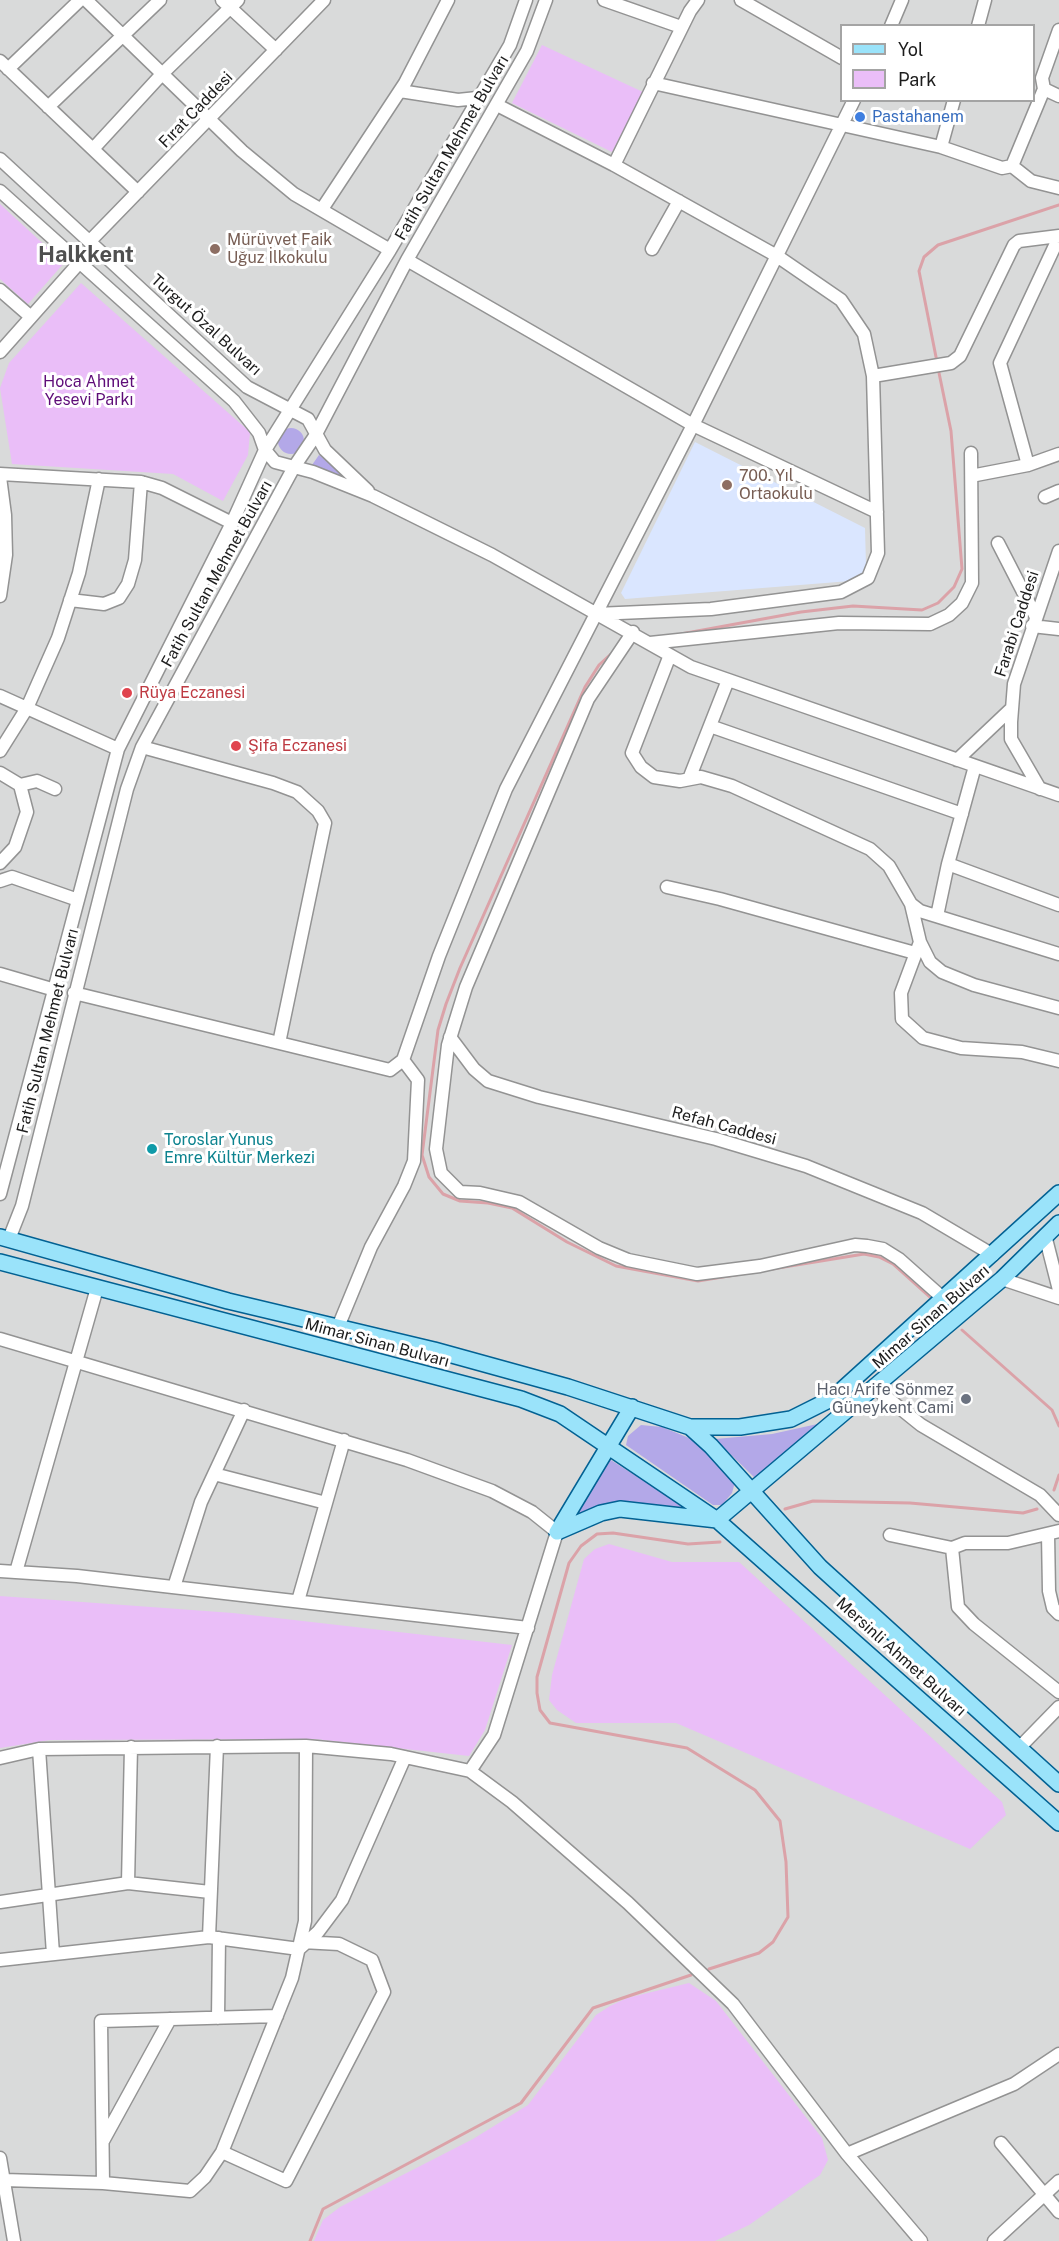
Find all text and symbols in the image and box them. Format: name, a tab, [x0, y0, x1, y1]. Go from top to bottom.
legend	[840, 24, 1035, 102]
text: Yol	[898, 39, 923, 60]
street label: Fatih Sultan Mehmet Bulvarı	[391, 52, 513, 244]
street label: Fırat Caddesi	[155, 68, 237, 152]
text: Park	[898, 69, 936, 90]
place label: Pastahanem	[872, 107, 964, 127]
marker: Pastahanem	[853, 110, 867, 124]
place label: Mürüvvet Faik Uğuz İlkokulu	[227, 230, 332, 268]
district label: Halkkent	[38, 242, 134, 268]
marker: Mürüvvet Faik Uğuz İlkokulu	[208, 242, 222, 256]
street label: Turgut Özal Bulvarı	[147, 270, 265, 380]
park label: Hoca Ahmet Yesevi Parkı	[43, 372, 135, 410]
place label: 700. Yıl Ortaokulu	[739, 466, 813, 504]
street label: Fatih Sultan Mehmet Bulvarı	[158, 477, 276, 671]
marker: 700. Yıl Ortaokulu	[720, 478, 734, 492]
street label: Farabi Caddesi	[991, 569, 1043, 679]
place label: Rüya Eczanesi	[139, 683, 245, 703]
marker: Rüya Eczanesi	[120, 686, 134, 700]
place label: Şifa Eczanesi	[248, 736, 347, 756]
marker: Şifa Eczanesi	[229, 739, 243, 753]
street label: Fatih Sultan Mehmet Bulvarı	[13, 927, 83, 1135]
street label: Refah Caddesi	[670, 1103, 778, 1149]
place label: Toroslar Yunus Emre Kültür Merkezi	[164, 1130, 315, 1168]
marker: Toroslar Yunus Emre Kültür Merkezi	[145, 1142, 159, 1156]
street label: Mimar Sinan Bulvarı	[869, 1261, 993, 1373]
street label: Mimar Sinan Bulvarı	[303, 1315, 451, 1371]
place label: Hacı Arife Sönmez Güneykent Cami	[816, 1380, 954, 1418]
marker: Hacı Arife Sönmez Güneykent Cami	[959, 1392, 973, 1406]
street label: Mersinli Ahmet Bulvarı	[832, 1594, 970, 1720]

